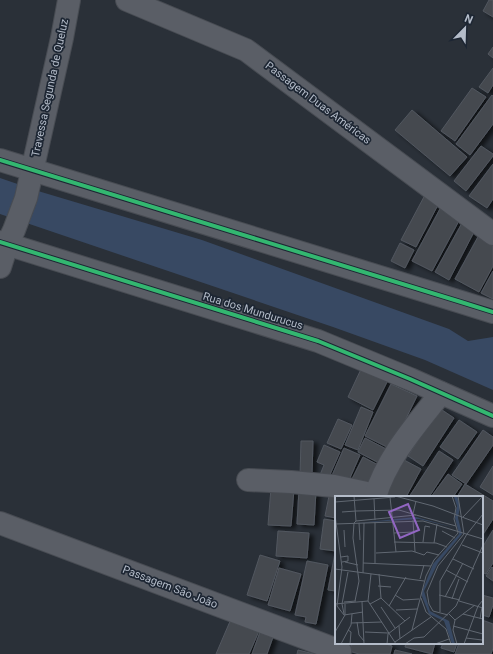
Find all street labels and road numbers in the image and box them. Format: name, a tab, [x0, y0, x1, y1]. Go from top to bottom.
street label: Travessa Segunda de Queluz	[29, 17, 71, 158]
street label: Passagem Duas Américas	[263, 59, 374, 147]
street label: Rua dos Mundurucus	[201, 290, 305, 332]
street label: Passagem São João	[121, 563, 219, 611]

